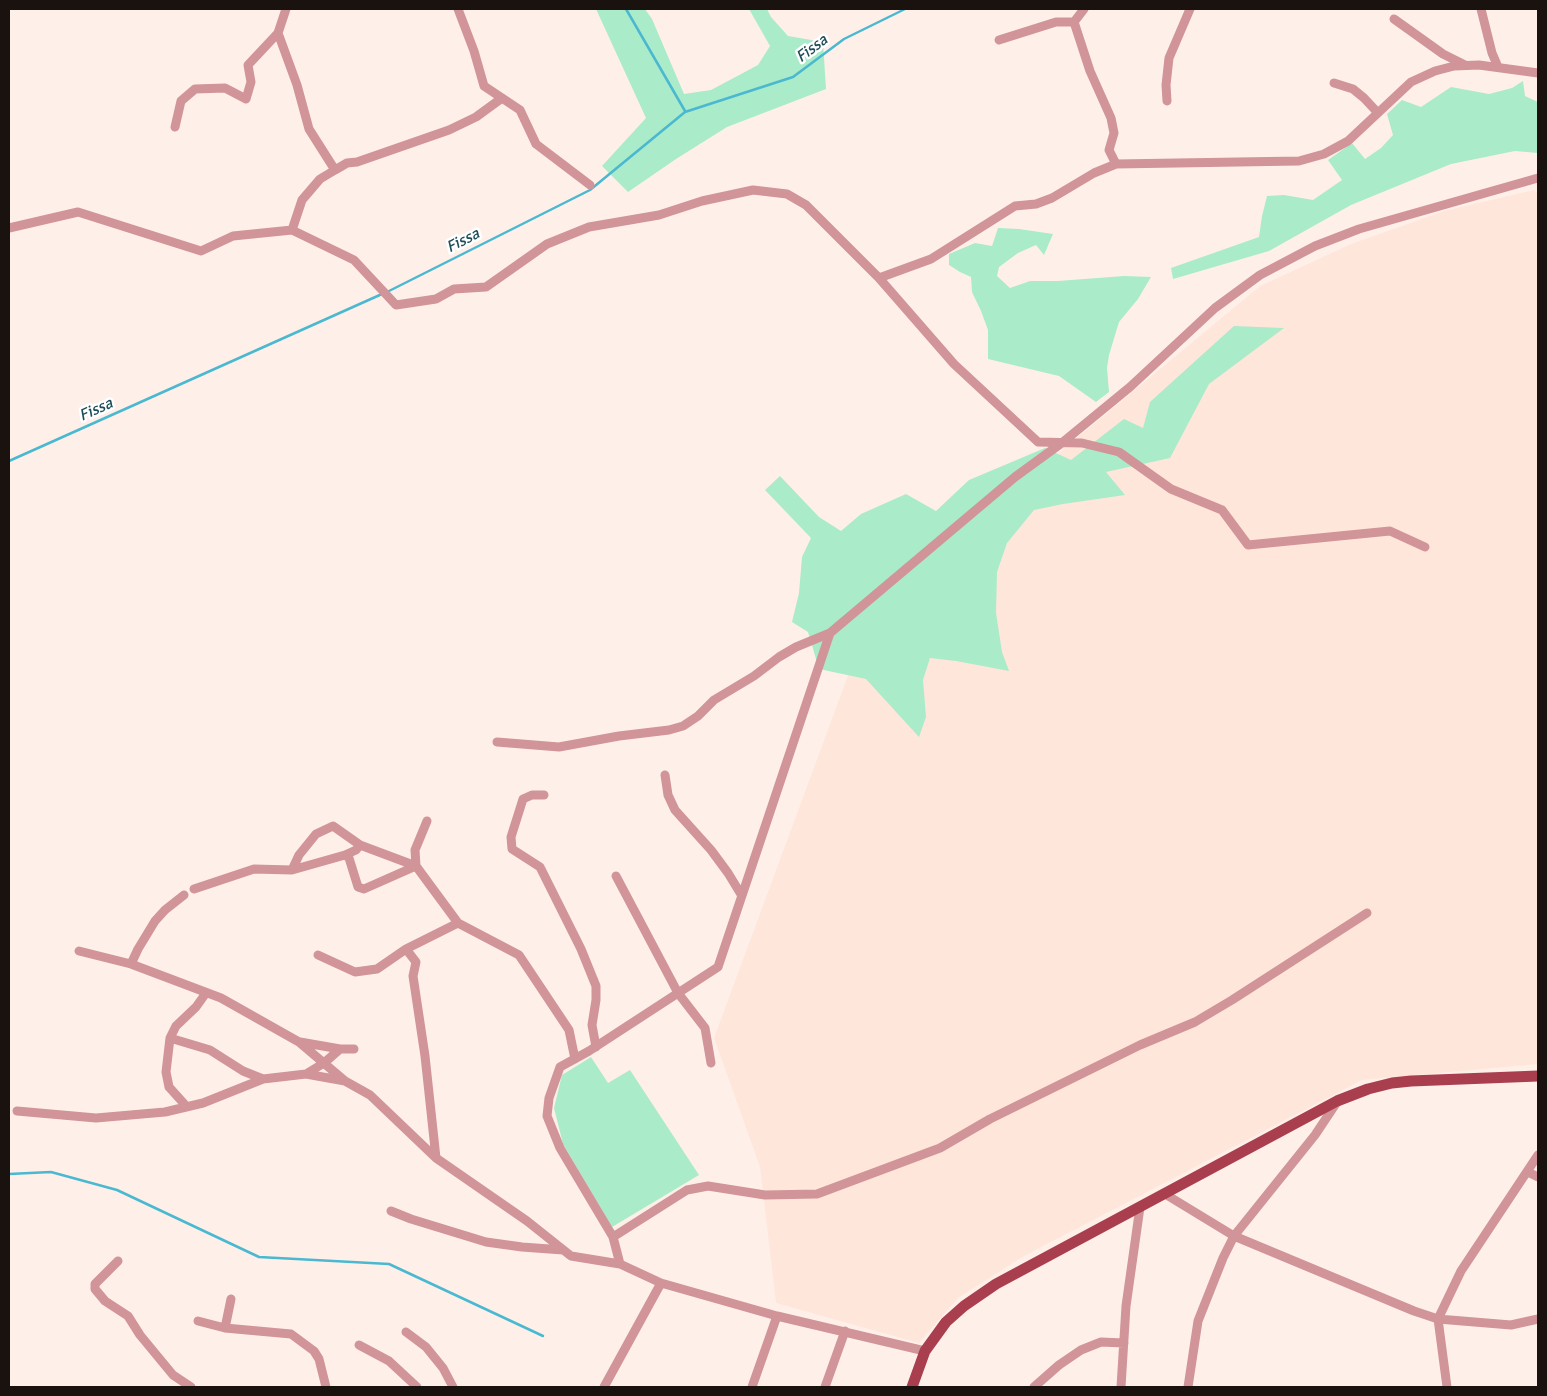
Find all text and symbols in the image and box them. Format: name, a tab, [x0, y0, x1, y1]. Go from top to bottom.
water label: Fissa	[792, 31, 832, 67]
water label: Fissa	[443, 225, 483, 257]
water label: Fissa	[76, 394, 116, 426]

